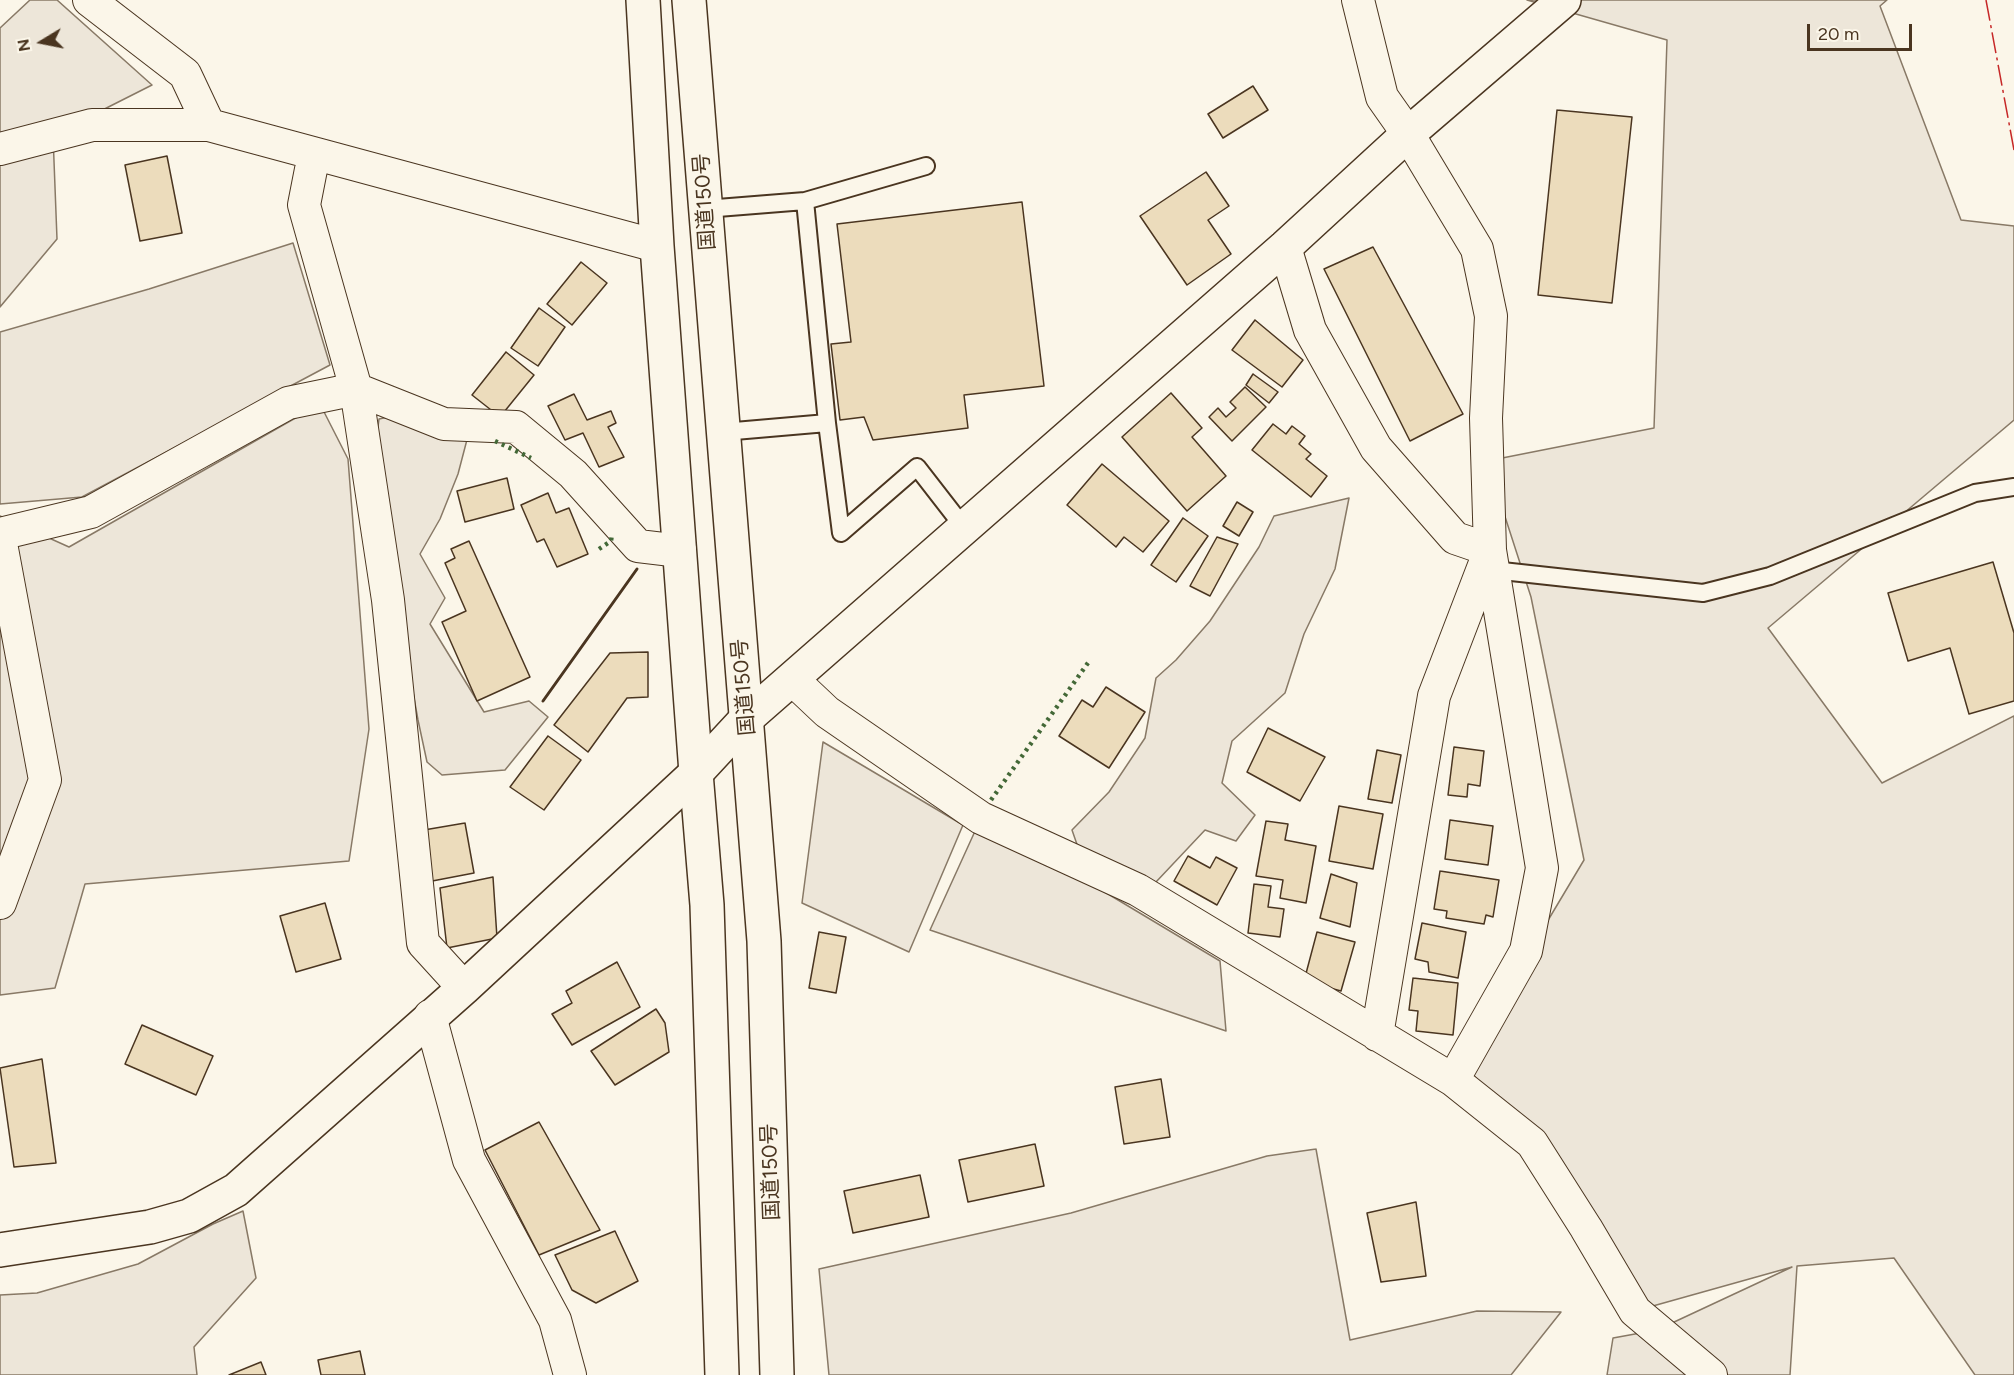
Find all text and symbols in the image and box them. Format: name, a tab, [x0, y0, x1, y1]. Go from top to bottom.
north arrow	[12, 12, 72, 72]
scale bar	[1810, 12, 1915, 50]
text: 20 m	[1818, 23, 1859, 45]
text: N	[13, 37, 34, 53]
street label: 国道150号	[689, 153, 721, 251]
street label: 国道150号	[727, 637, 761, 737]
street label: 国道150号	[757, 1123, 785, 1221]

